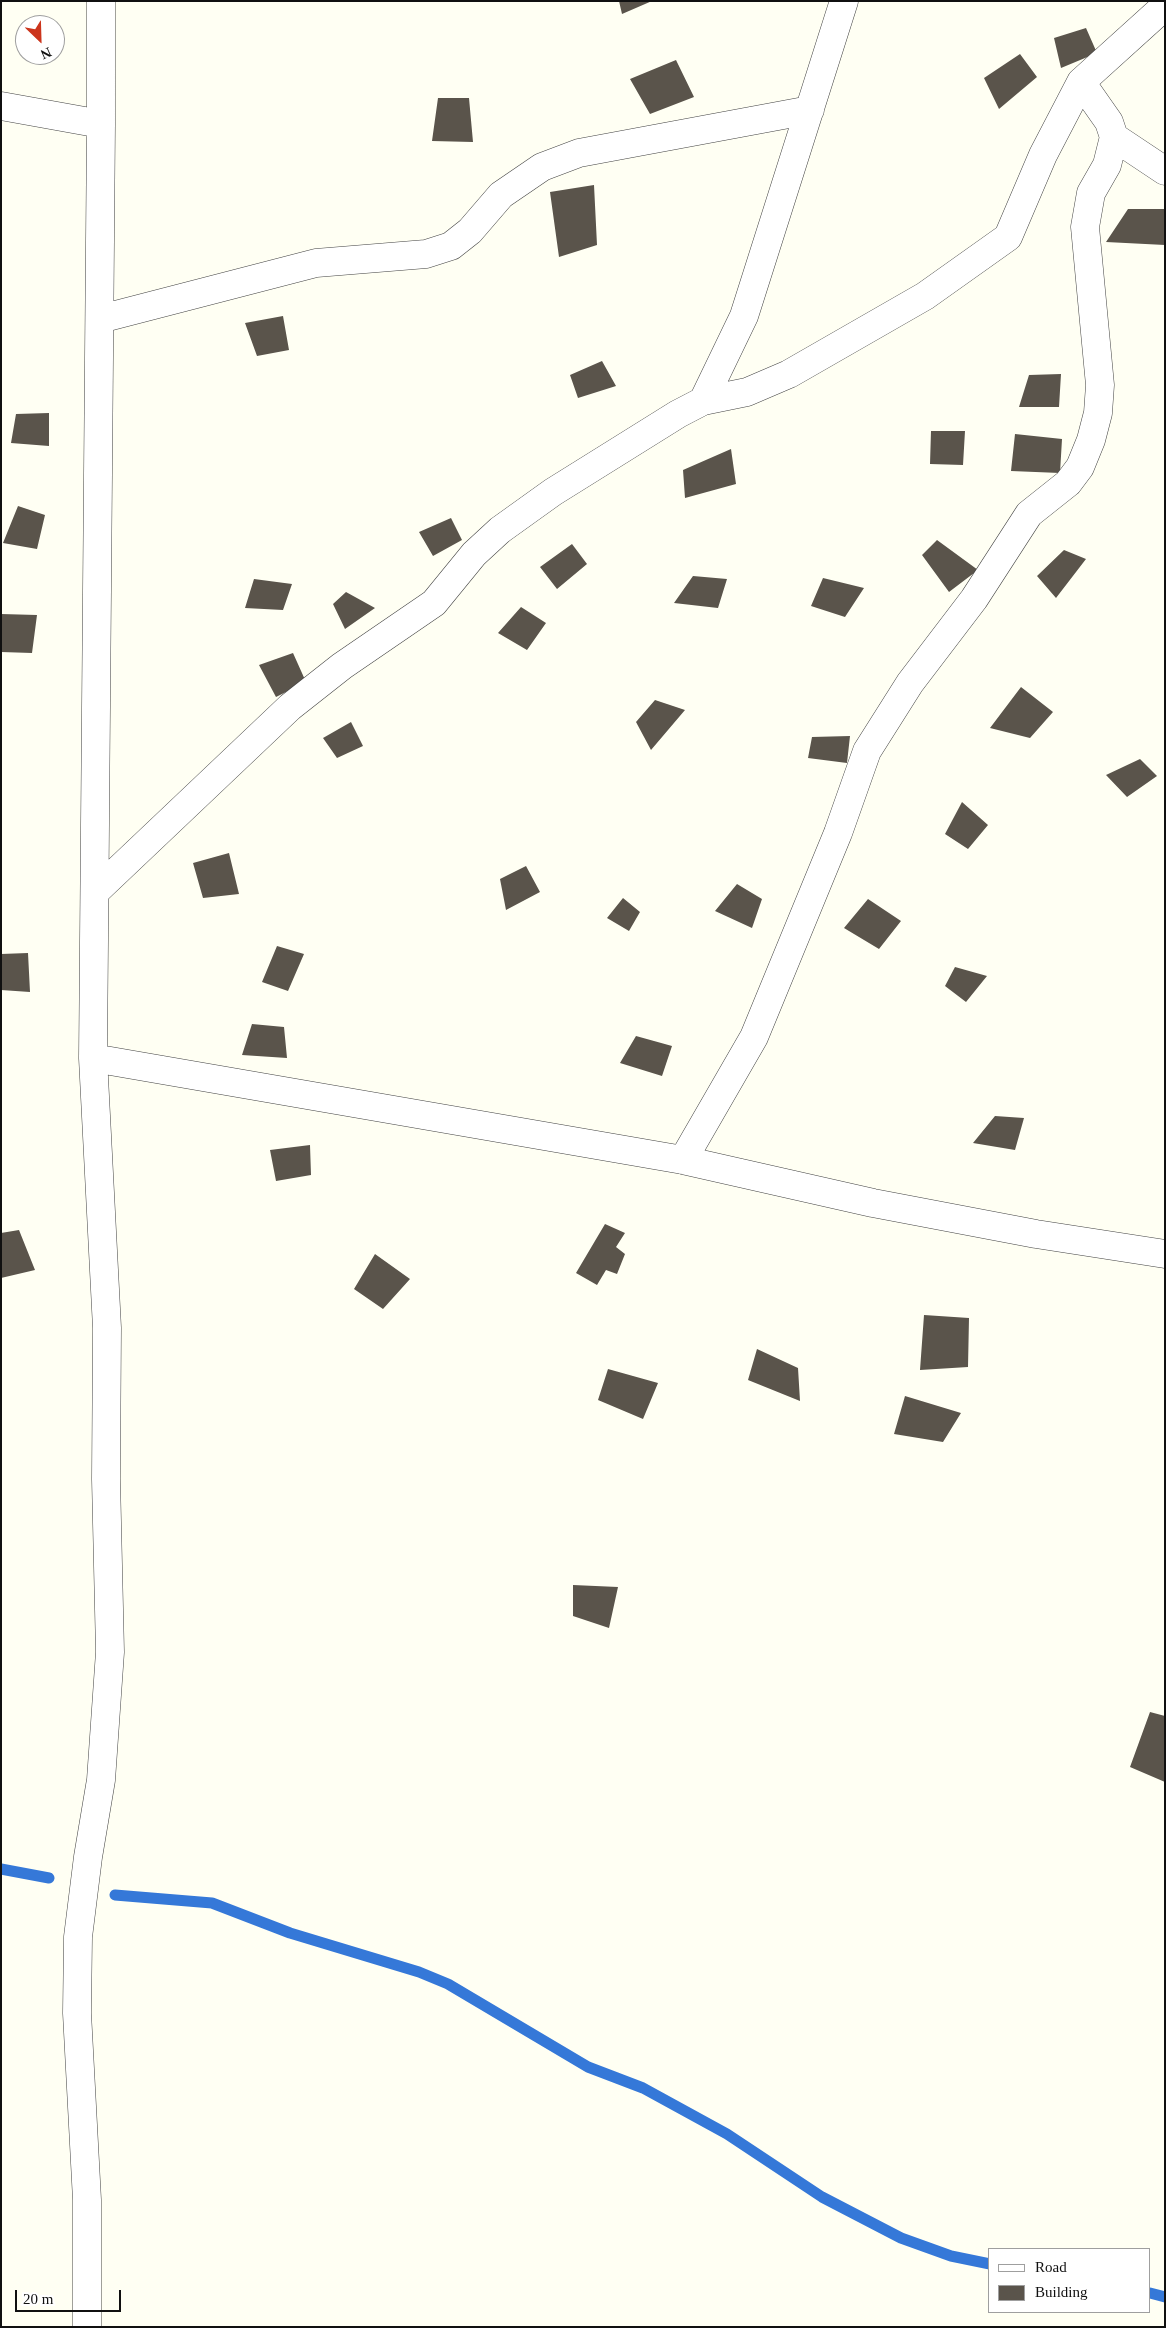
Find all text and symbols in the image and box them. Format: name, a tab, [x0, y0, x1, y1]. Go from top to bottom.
north arrow	[15, 15, 65, 65]
text: N	[38, 44, 54, 62]
legend	[988, 2248, 1151, 2313]
text: Road	[1035, 2259, 1067, 2275]
scale bar	[18, 2280, 124, 2312]
text: Building	[1035, 2284, 1088, 2300]
text: 20 m	[23, 2291, 53, 2307]

